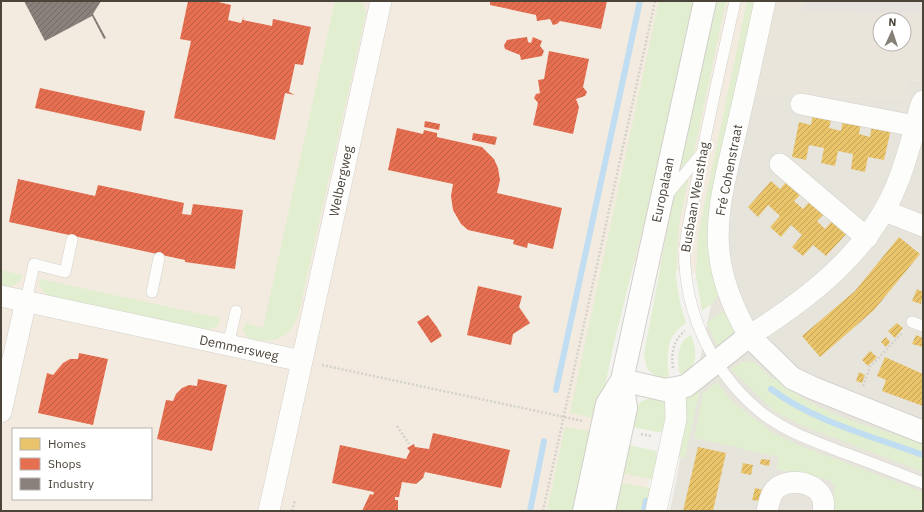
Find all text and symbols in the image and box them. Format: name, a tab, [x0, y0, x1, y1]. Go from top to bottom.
north arrow	[872, 12, 912, 52]
text: N	[888, 15, 897, 29]
street label: Fré Cohenstraat	[712, 123, 746, 217]
street label: Busbaan Weusthag	[677, 140, 713, 254]
street label: Welbergweg	[325, 144, 357, 218]
street label: Europalaan	[648, 156, 678, 224]
street label: Demmersweg	[198, 331, 280, 365]
legend	[12, 428, 152, 500]
text: Homes	[48, 436, 86, 451]
text: Shops	[48, 456, 81, 471]
text: Industry	[48, 476, 94, 491]

